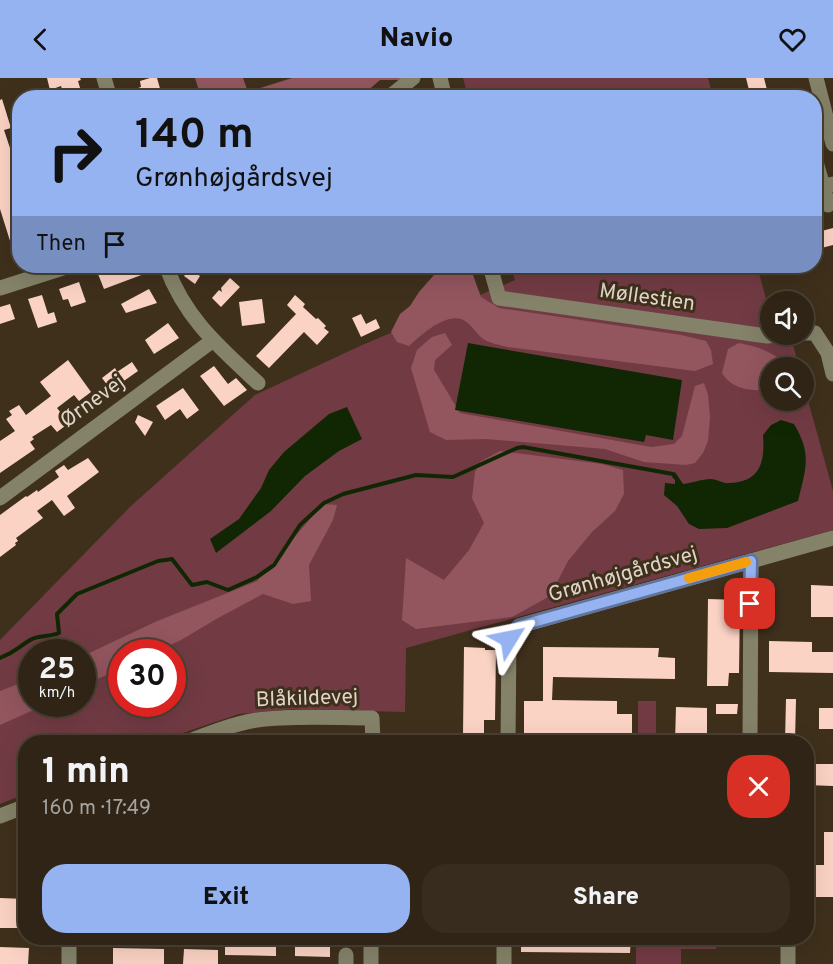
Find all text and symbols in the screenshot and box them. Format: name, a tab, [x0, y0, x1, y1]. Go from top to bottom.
text: Navio	[380, 22, 453, 56]
icon: back	[24, 23, 57, 56]
icon: heart	[776, 23, 809, 56]
text: 140 m	[135, 110, 254, 163]
icon: right	[36, 114, 114, 192]
text: Grønhøjgårdsvej	[135, 162, 333, 196]
icon: arrive	[98, 228, 131, 261]
text: Then	[36, 231, 86, 258]
street label: Møllestien	[597, 278, 697, 318]
map controls	[760, 291, 814, 411]
button: sound	[760, 291, 814, 345]
button: search	[760, 357, 814, 411]
street label: Ørnevej	[55, 369, 131, 435]
street label: Grønhøjgårdsvej	[545, 541, 701, 609]
pin	[724, 578, 775, 629]
icon: arrive	[733, 587, 766, 620]
position arrow	[477, 607, 541, 671]
speed limit sign: 30	[108, 639, 186, 717]
text: 25	[39, 652, 75, 689]
text: km/h	[39, 684, 75, 703]
street label: Blåkildevej	[255, 684, 359, 714]
text: 1 min	[42, 750, 130, 796]
button: close	[727, 755, 790, 818]
text: 160 m · 17:49	[42, 796, 151, 822]
button: Exit	[42, 864, 410, 933]
button: Share	[422, 864, 790, 933]

